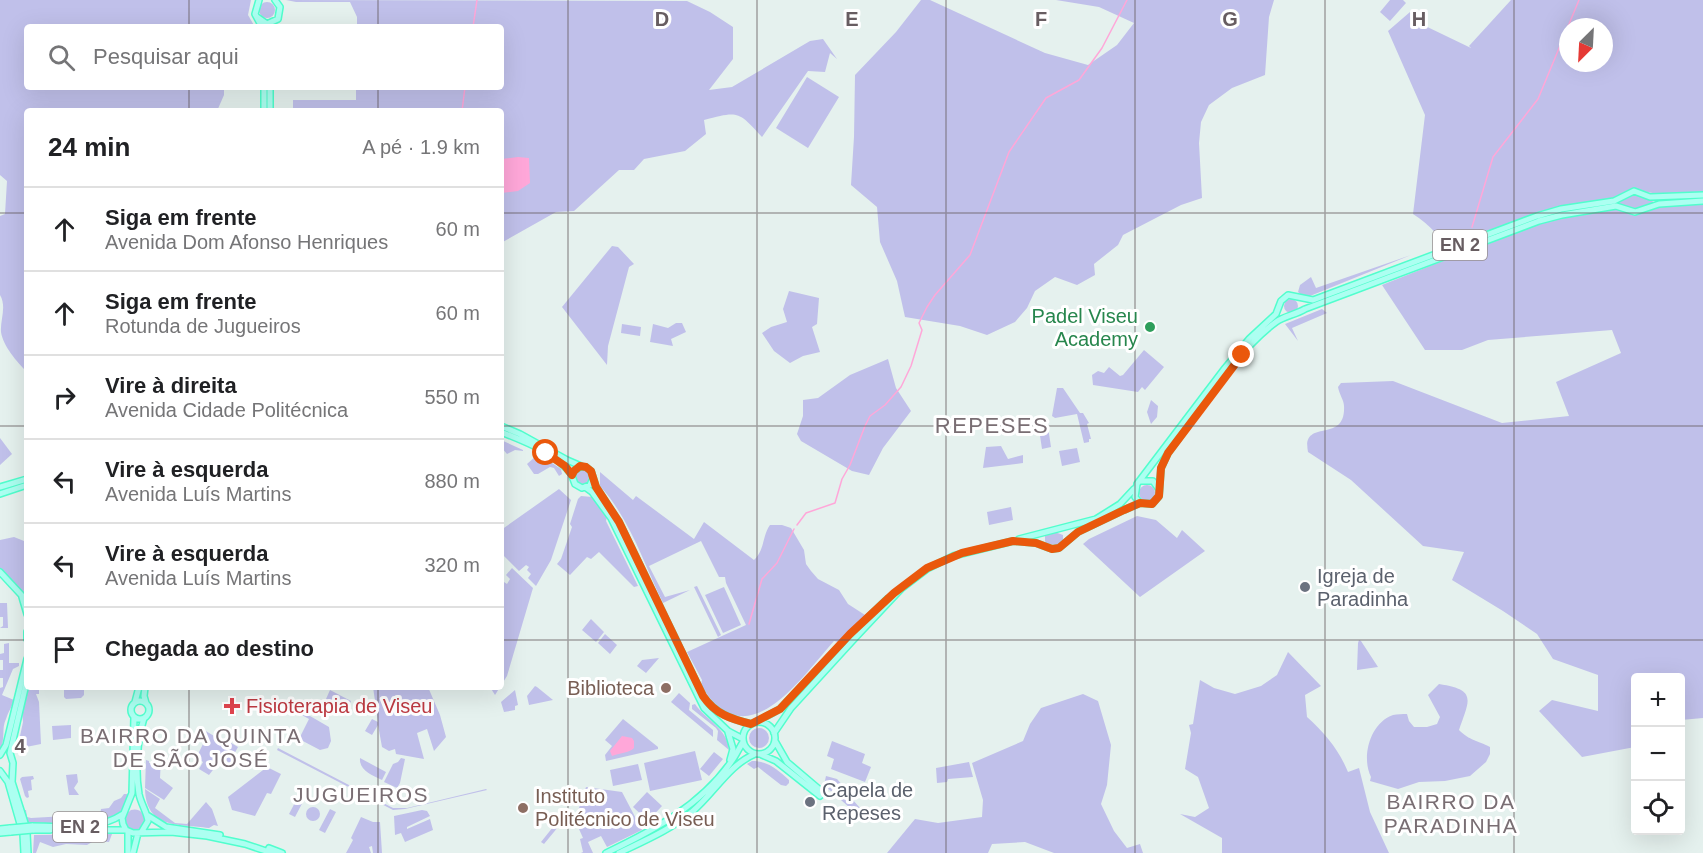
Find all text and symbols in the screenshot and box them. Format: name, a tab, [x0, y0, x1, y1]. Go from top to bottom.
text: D	[655, 8, 669, 30]
text: E	[845, 8, 859, 30]
text: F	[1035, 8, 1047, 30]
text: G	[1222, 8, 1238, 30]
text: H	[1412, 8, 1426, 30]
north arrow	[1559, 18, 1613, 72]
search box	[24, 24, 504, 90]
icon: search	[45, 41, 78, 74]
text: Pesquisar aqui	[93, 44, 239, 69]
text: 24 min	[48, 132, 130, 162]
text: A pé · 1.9 km	[362, 136, 480, 158]
text: Siga em frente	[105, 205, 257, 230]
icon: ahead	[48, 213, 81, 246]
text: 60 m	[436, 218, 480, 240]
road number: EN 2	[1433, 230, 1487, 260]
text: Avenida Dom Afonso Henriques	[105, 231, 388, 253]
text: Siga em frente	[105, 289, 257, 314]
icon: ahead	[48, 297, 81, 330]
text: 60 m	[436, 302, 480, 324]
place label: Padel Viseu Academy	[1032, 305, 1138, 350]
text: Rotunda de Jugueiros	[105, 315, 301, 337]
marker: Padel Viseu Academy	[1143, 320, 1157, 334]
route end	[1228, 341, 1254, 367]
text: Vire à direita	[105, 373, 237, 398]
icon: right	[48, 381, 81, 414]
text: 550 m	[424, 386, 480, 408]
text: Avenida Cidade Politécnica	[105, 399, 348, 421]
district label: REPESES	[935, 413, 1049, 438]
route start	[532, 439, 558, 465]
text: Vire à esquerda	[105, 457, 268, 482]
icon: left	[48, 465, 81, 498]
text: 880 m	[424, 470, 480, 492]
text: Avenida Luís Martins	[105, 483, 291, 505]
text: Vire à esquerda	[105, 541, 268, 566]
icon: left	[48, 549, 81, 582]
text: 320 m	[424, 554, 480, 576]
place label: Igreja de Paradinha	[1317, 565, 1409, 610]
text: Avenida Luís Martins	[105, 567, 291, 589]
marker: Igreja de Paradinha	[1298, 580, 1312, 594]
icon: arrive	[48, 633, 81, 666]
text: Chegada ao destino	[105, 636, 314, 661]
map controls	[1631, 673, 1685, 835]
button: +	[1631, 673, 1685, 727]
place label: Biblioteca	[567, 677, 655, 699]
marker: Biblioteca	[659, 681, 673, 695]
place label: Fisioterapia de Viseu	[246, 695, 432, 717]
marker: Fisioterapia de Viseu	[223, 697, 241, 715]
district label: BAIRRO DA QUINTA DE SÃO JOSÉ	[80, 724, 302, 771]
button: −	[1631, 727, 1685, 781]
text: 4	[14, 735, 26, 757]
place label: Capela de Repeses	[822, 779, 913, 824]
button: locate	[1631, 781, 1685, 835]
district label: JUGUEIROS	[293, 783, 429, 806]
place label: Instituto Politécnico de Viseu	[535, 785, 715, 830]
district label: BAIRRO DA PARADINHA	[1384, 790, 1518, 837]
marker: Capela de Repeses	[803, 795, 817, 809]
marker: Instituto Politécnico de Viseu	[516, 801, 530, 815]
road number: EN 2	[53, 812, 107, 842]

